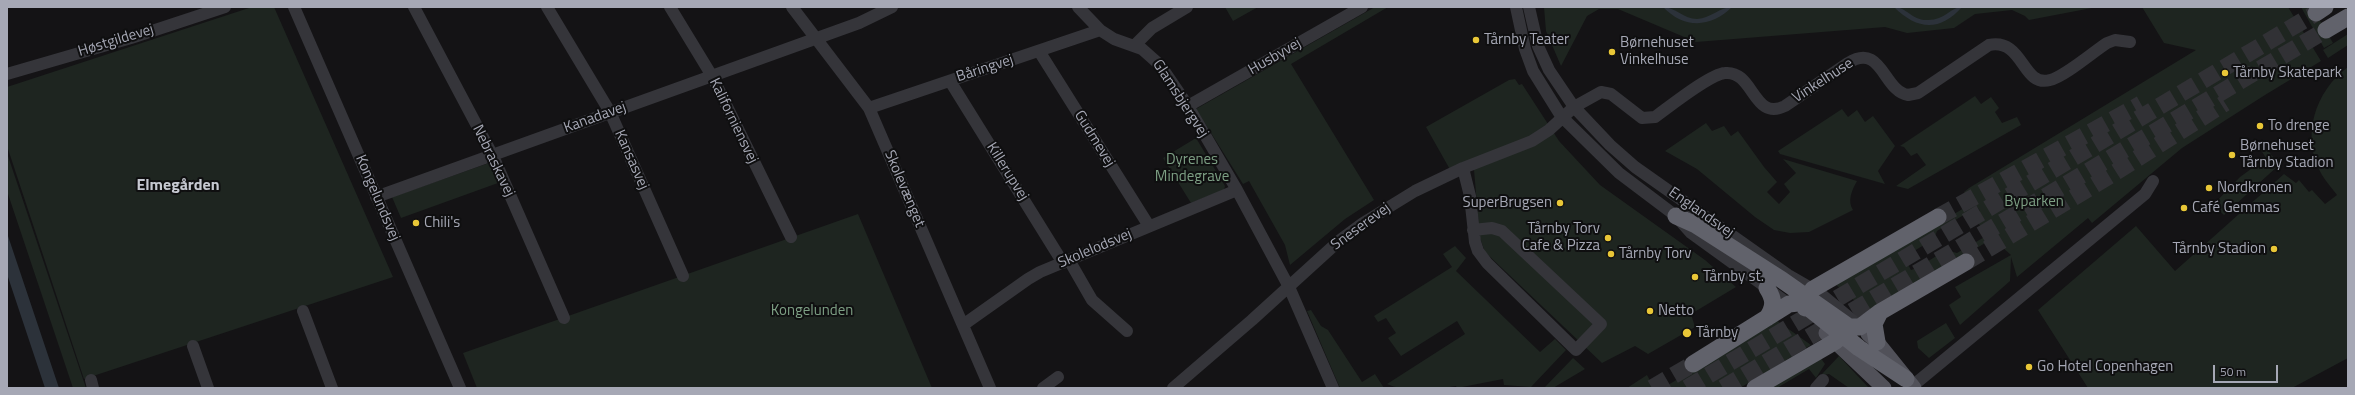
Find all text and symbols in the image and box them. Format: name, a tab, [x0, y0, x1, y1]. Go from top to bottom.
street label: Høstgildevej	[76, 21, 156, 61]
place label: Tårnby Teater	[1484, 31, 1569, 49]
place label: Børnehuset Vinkelhuse	[1620, 34, 1694, 69]
street label: Husbyvej	[1245, 35, 1305, 79]
marker: Tårnby Teater	[1471, 35, 1481, 45]
marker: Børnehuset Vinkelhuse	[1607, 47, 1617, 57]
street label: Båringvej	[954, 51, 1016, 87]
street label: Vinkelhuse	[1789, 55, 1857, 107]
street label: Glamsbjergvej	[1148, 57, 1212, 141]
place label: Tårnby Skatepark	[2233, 64, 2342, 82]
marker: Tårnby Skatepark	[2220, 68, 2230, 78]
street label: Kaliforniensvej	[705, 75, 761, 167]
street label: Kanadavej	[561, 98, 629, 138]
street label: Gudmevej	[1070, 107, 1118, 171]
place label: To drenge	[2268, 117, 2330, 135]
marker: To drenge	[2255, 121, 2265, 131]
street label: Nebraskavej	[468, 122, 518, 200]
street label: Kansasvej	[610, 127, 652, 193]
place label: Børnehuset Tårnby Stadion	[2240, 137, 2334, 172]
street label: Killerupvej	[982, 140, 1032, 204]
street label: Skolevænget	[880, 148, 928, 230]
marker: Børnehuset Tårnby Stadion	[2227, 150, 2237, 160]
park label: Dyrenes Mindegrave	[1155, 151, 1229, 186]
street label: Kongelundsvej	[351, 152, 403, 244]
district label: Elmegården	[136, 176, 220, 196]
place label: Nordkronen	[2217, 179, 2292, 197]
marker: Nordkronen	[2204, 183, 2214, 193]
street label: Englandsvej	[1665, 184, 1737, 242]
park label: Byparken	[2004, 193, 2064, 211]
place label: SuperBrugsen	[1463, 194, 1552, 212]
marker: SuperBrugsen	[1555, 198, 1565, 208]
place label: Café Gemmas	[2192, 199, 2280, 217]
street label: Sneserevej	[1328, 200, 1394, 254]
marker: Café Gemmas	[2179, 203, 2189, 213]
place label: Chili's	[424, 214, 460, 232]
marker: Chili's	[411, 218, 421, 228]
place label: Tårnby Torv Cafe & Pizza	[1522, 220, 1600, 255]
street label: Skolelodsvej	[1055, 225, 1135, 273]
marker: Tårnby Torv Cafe & Pizza	[1603, 233, 1613, 243]
place label: Tårnby Stadion	[2172, 240, 2266, 258]
marker: Tårnby Stadion	[2269, 244, 2279, 254]
place label: Tårnby Torv	[1619, 245, 1691, 263]
marker: Tårnby Torv	[1606, 249, 1616, 259]
place label: Tårnby st.	[1703, 268, 1764, 286]
marker: Tårnby st.	[1690, 272, 1700, 282]
park label: Kongelunden	[771, 302, 853, 320]
place label: Netto	[1658, 302, 1694, 320]
marker: Netto	[1645, 306, 1655, 316]
place label: Tårnby	[1696, 324, 1738, 342]
marker: Tårnby	[1681, 327, 1693, 339]
scale bar	[2215, 357, 2280, 383]
place label: Go Hotel Copenhagen	[2037, 358, 2173, 376]
marker: Go Hotel Copenhagen	[2024, 362, 2034, 372]
text: 50 m	[2220, 362, 2246, 381]

